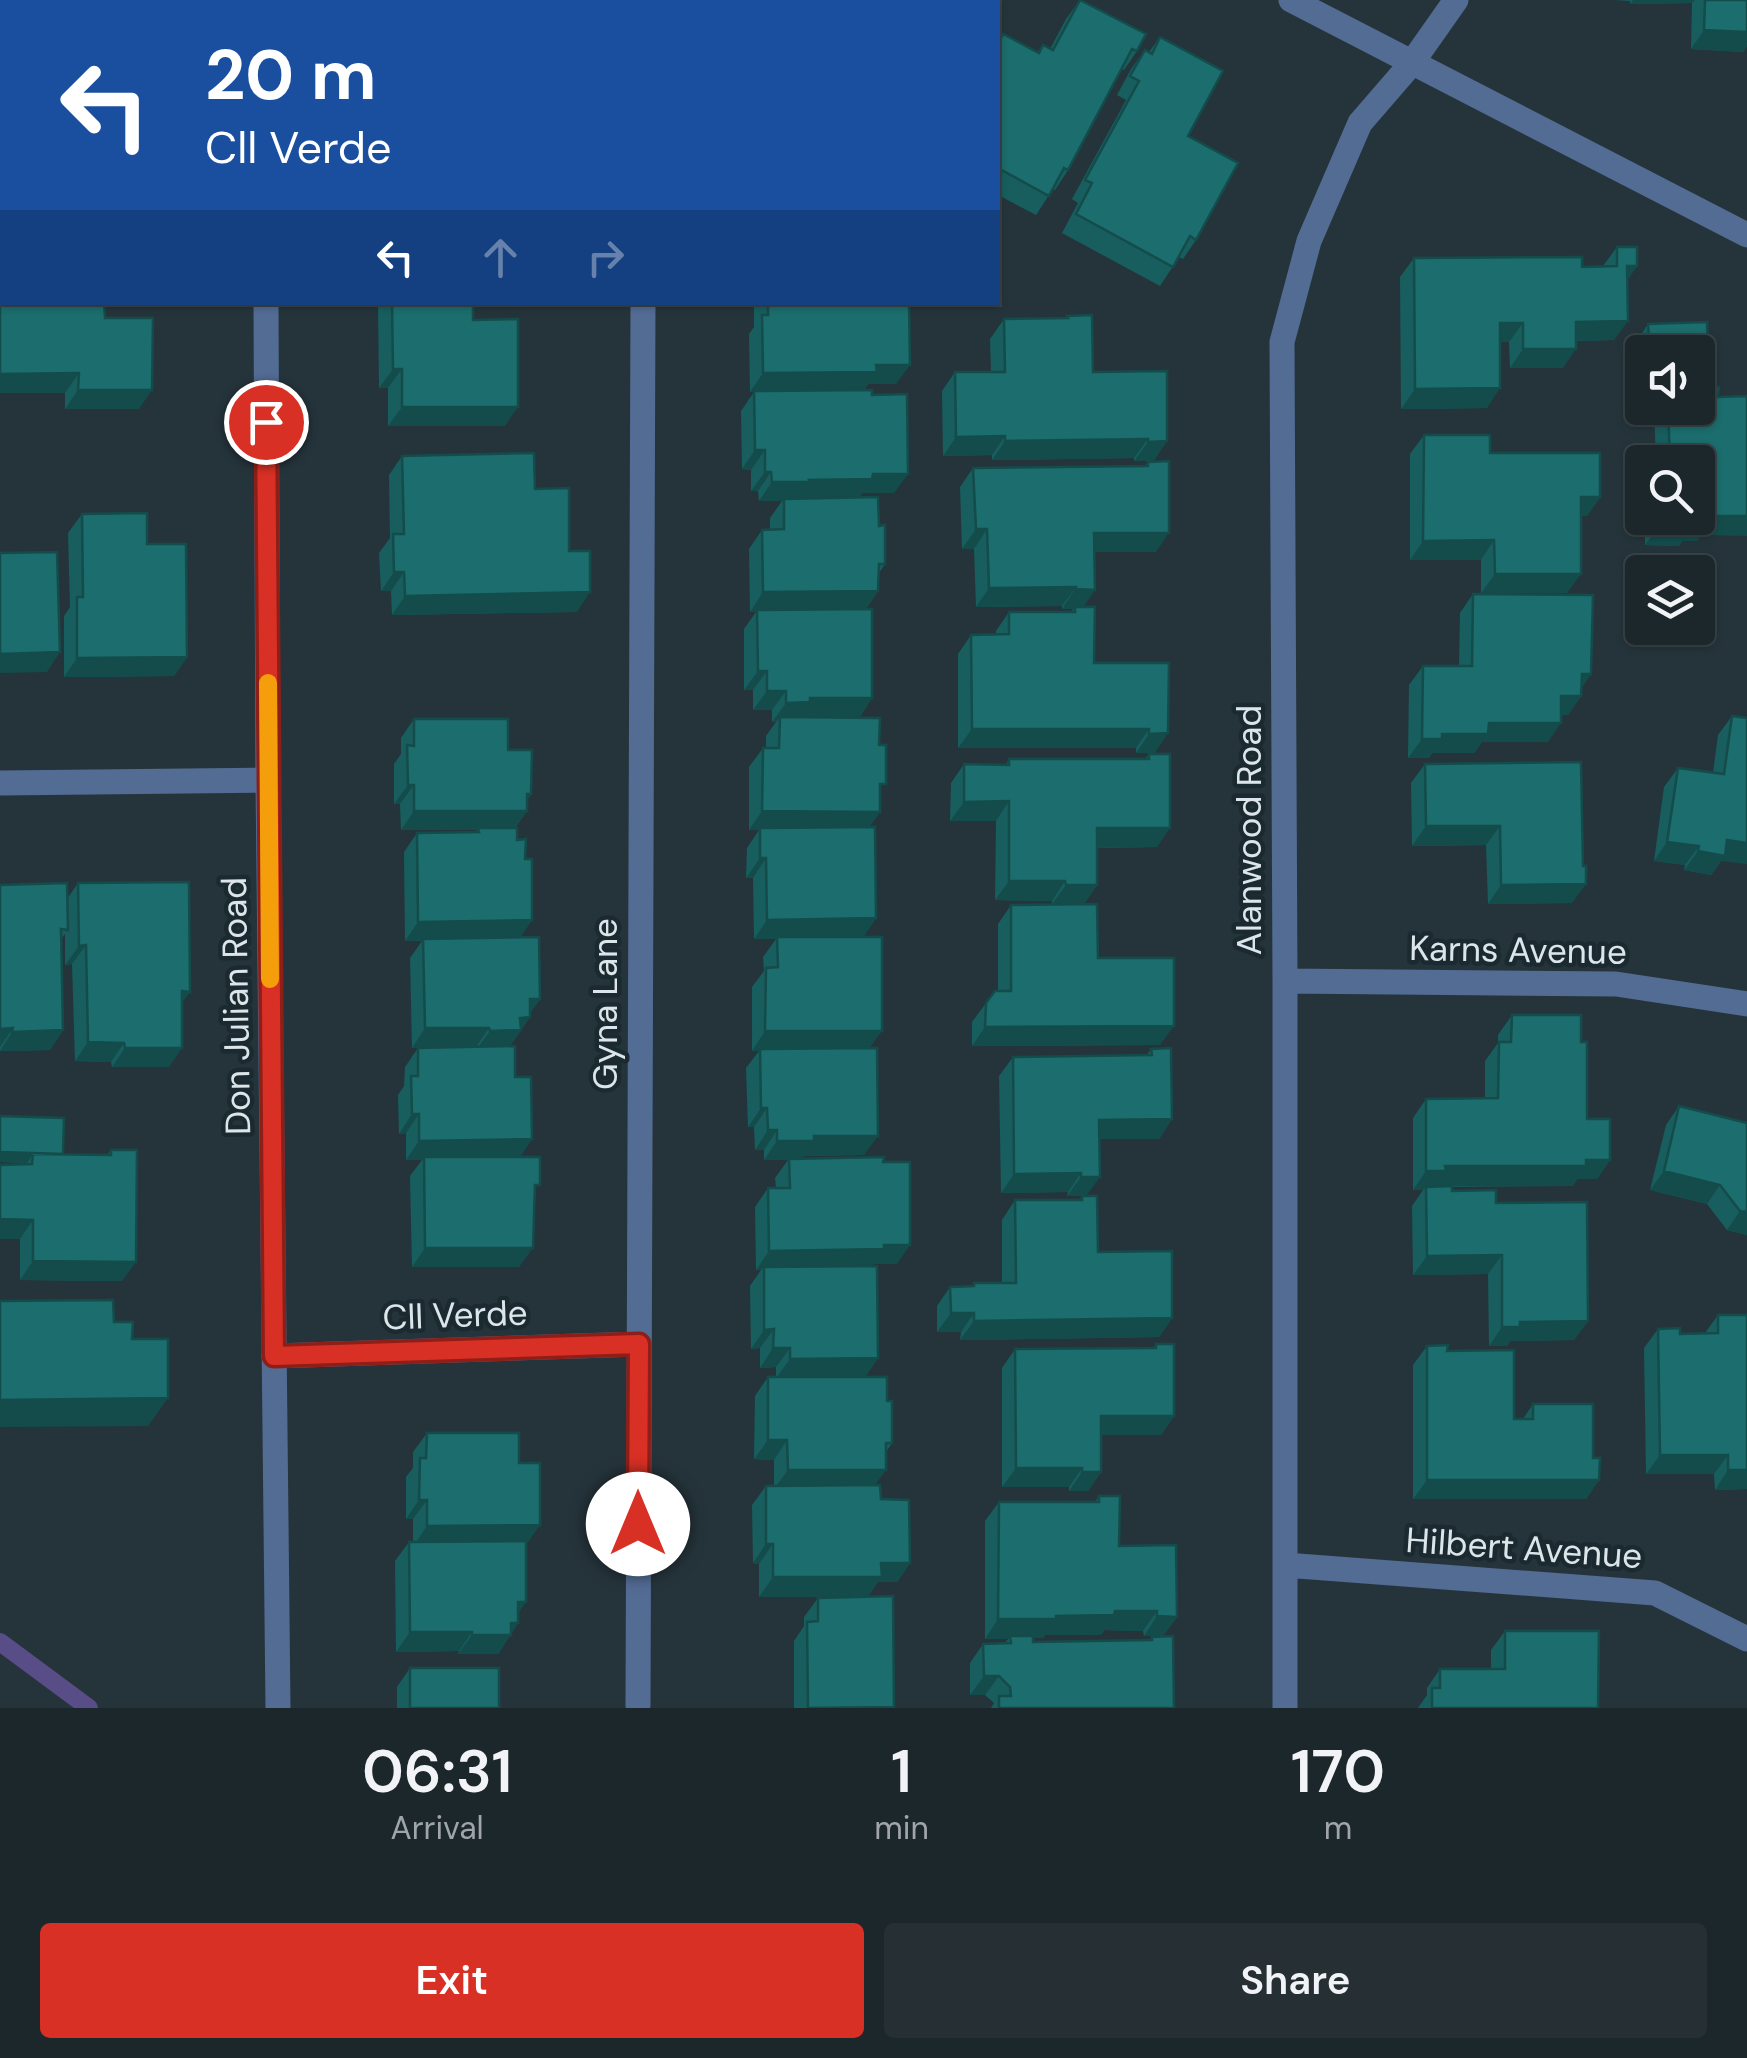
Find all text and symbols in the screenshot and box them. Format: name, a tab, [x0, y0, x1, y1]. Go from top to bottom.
text: 20 m	[205, 30, 377, 121]
icon: left	[40, 40, 170, 170]
text: Cll Verde	[205, 118, 392, 177]
icon: left	[368, 230, 423, 285]
icon: ahead	[473, 230, 528, 285]
icon: right	[578, 230, 633, 285]
map controls	[1625, 335, 1715, 645]
button: sound	[1625, 335, 1715, 425]
pin	[224, 380, 309, 465]
icon: arrive	[239, 395, 294, 450]
button: search	[1625, 445, 1715, 535]
button: layers	[1625, 555, 1715, 645]
street label: Alanwood Road	[1226, 705, 1272, 955]
street label: Don Julian Road	[211, 877, 261, 1135]
street label: Gyna Lane	[582, 918, 628, 1090]
street label: Karns Avenue	[1409, 925, 1627, 975]
street label: Cll Verde	[382, 1289, 528, 1341]
position arrow	[586, 1472, 690, 1576]
street label: Hilbert Avenue	[1404, 1517, 1644, 1579]
text: 06:31	[362, 1732, 512, 1811]
text: 1	[891, 1732, 912, 1811]
text: 170	[1291, 1732, 1385, 1811]
text: Arrival	[391, 1807, 484, 1849]
text: min	[874, 1807, 929, 1849]
text: m	[1324, 1807, 1352, 1849]
button: Exit	[40, 1923, 864, 2038]
button: Share	[884, 1923, 1707, 2038]

